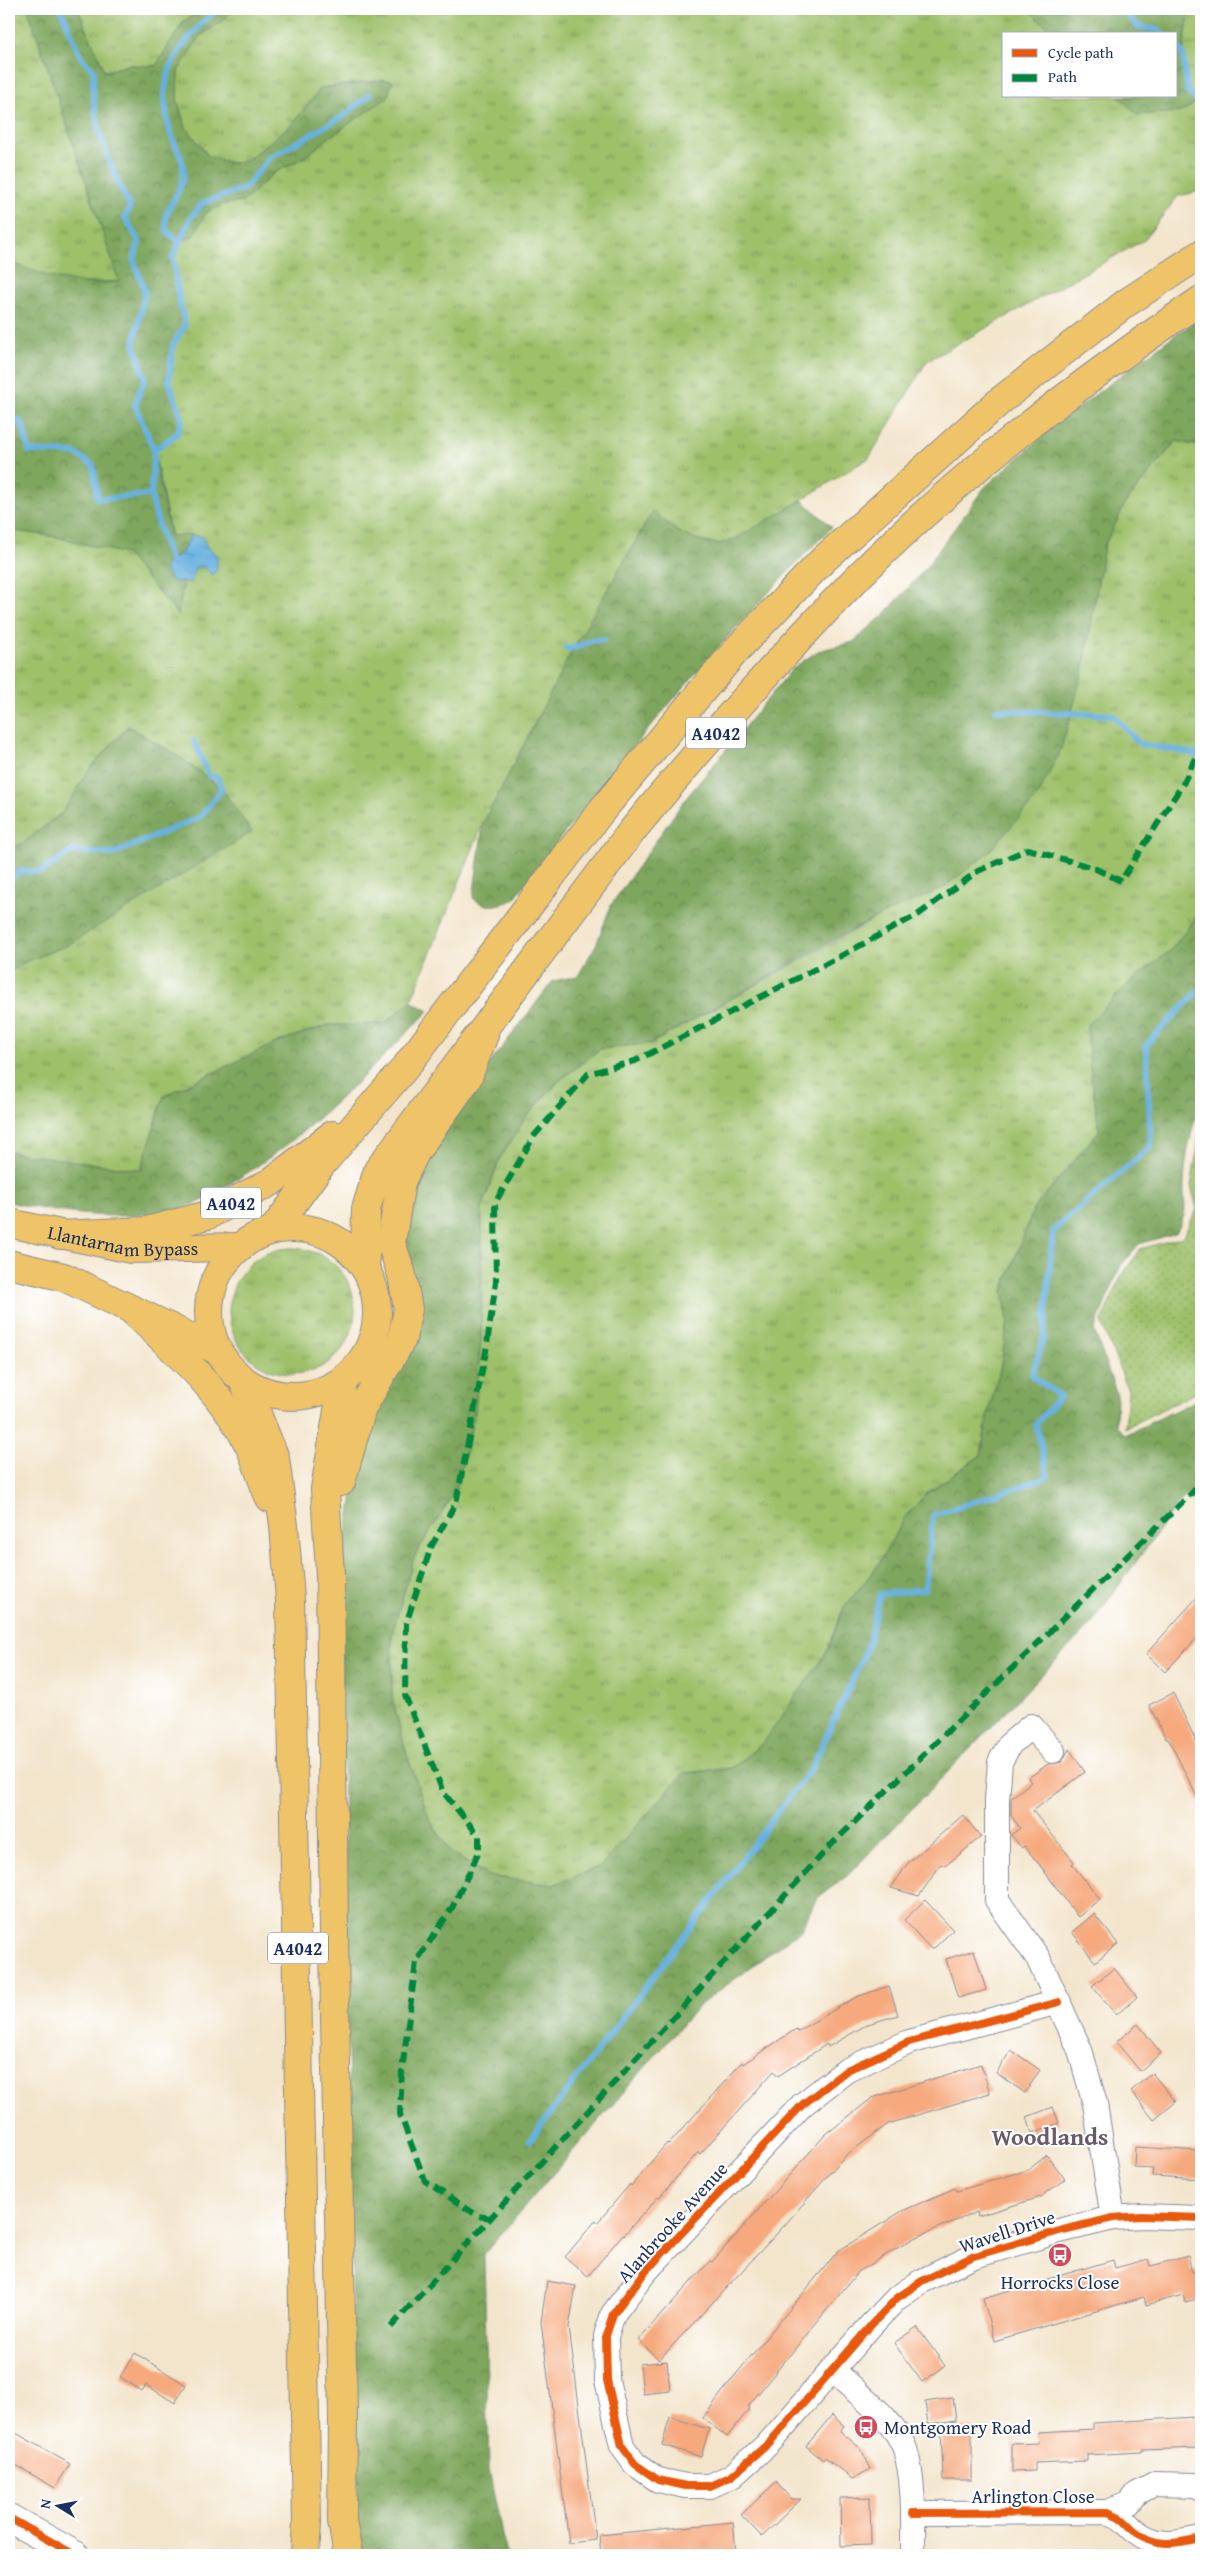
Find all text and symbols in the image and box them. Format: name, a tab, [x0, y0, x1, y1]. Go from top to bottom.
legend	[1002, 32, 1178, 98]
text: Cycle path	[1048, 42, 1114, 63]
text: Path	[1048, 66, 1077, 87]
road number: A4042	[686, 718, 746, 748]
road number: A4042	[201, 1188, 261, 1218]
street label: Llantarnam Bypass	[45, 1218, 198, 1263]
road number: A4042	[268, 1932, 328, 1964]
district label: Woodlands	[992, 2119, 1108, 2154]
street label: Alanbrooke Avenue	[610, 2155, 734, 2289]
street label: Wavell Drive	[955, 2202, 1059, 2260]
bus stop icon: Horrocks Close	[1047, 2242, 1073, 2268]
place label: Horrocks Close	[1001, 2268, 1119, 2296]
place label: Montgomery Road	[884, 2413, 1032, 2441]
bus stop icon: Montgomery Road	[853, 2414, 879, 2440]
north arrow	[32, 2482, 82, 2532]
street label: Arlington Close	[971, 2482, 1095, 2510]
text: N	[35, 2497, 56, 2510]

